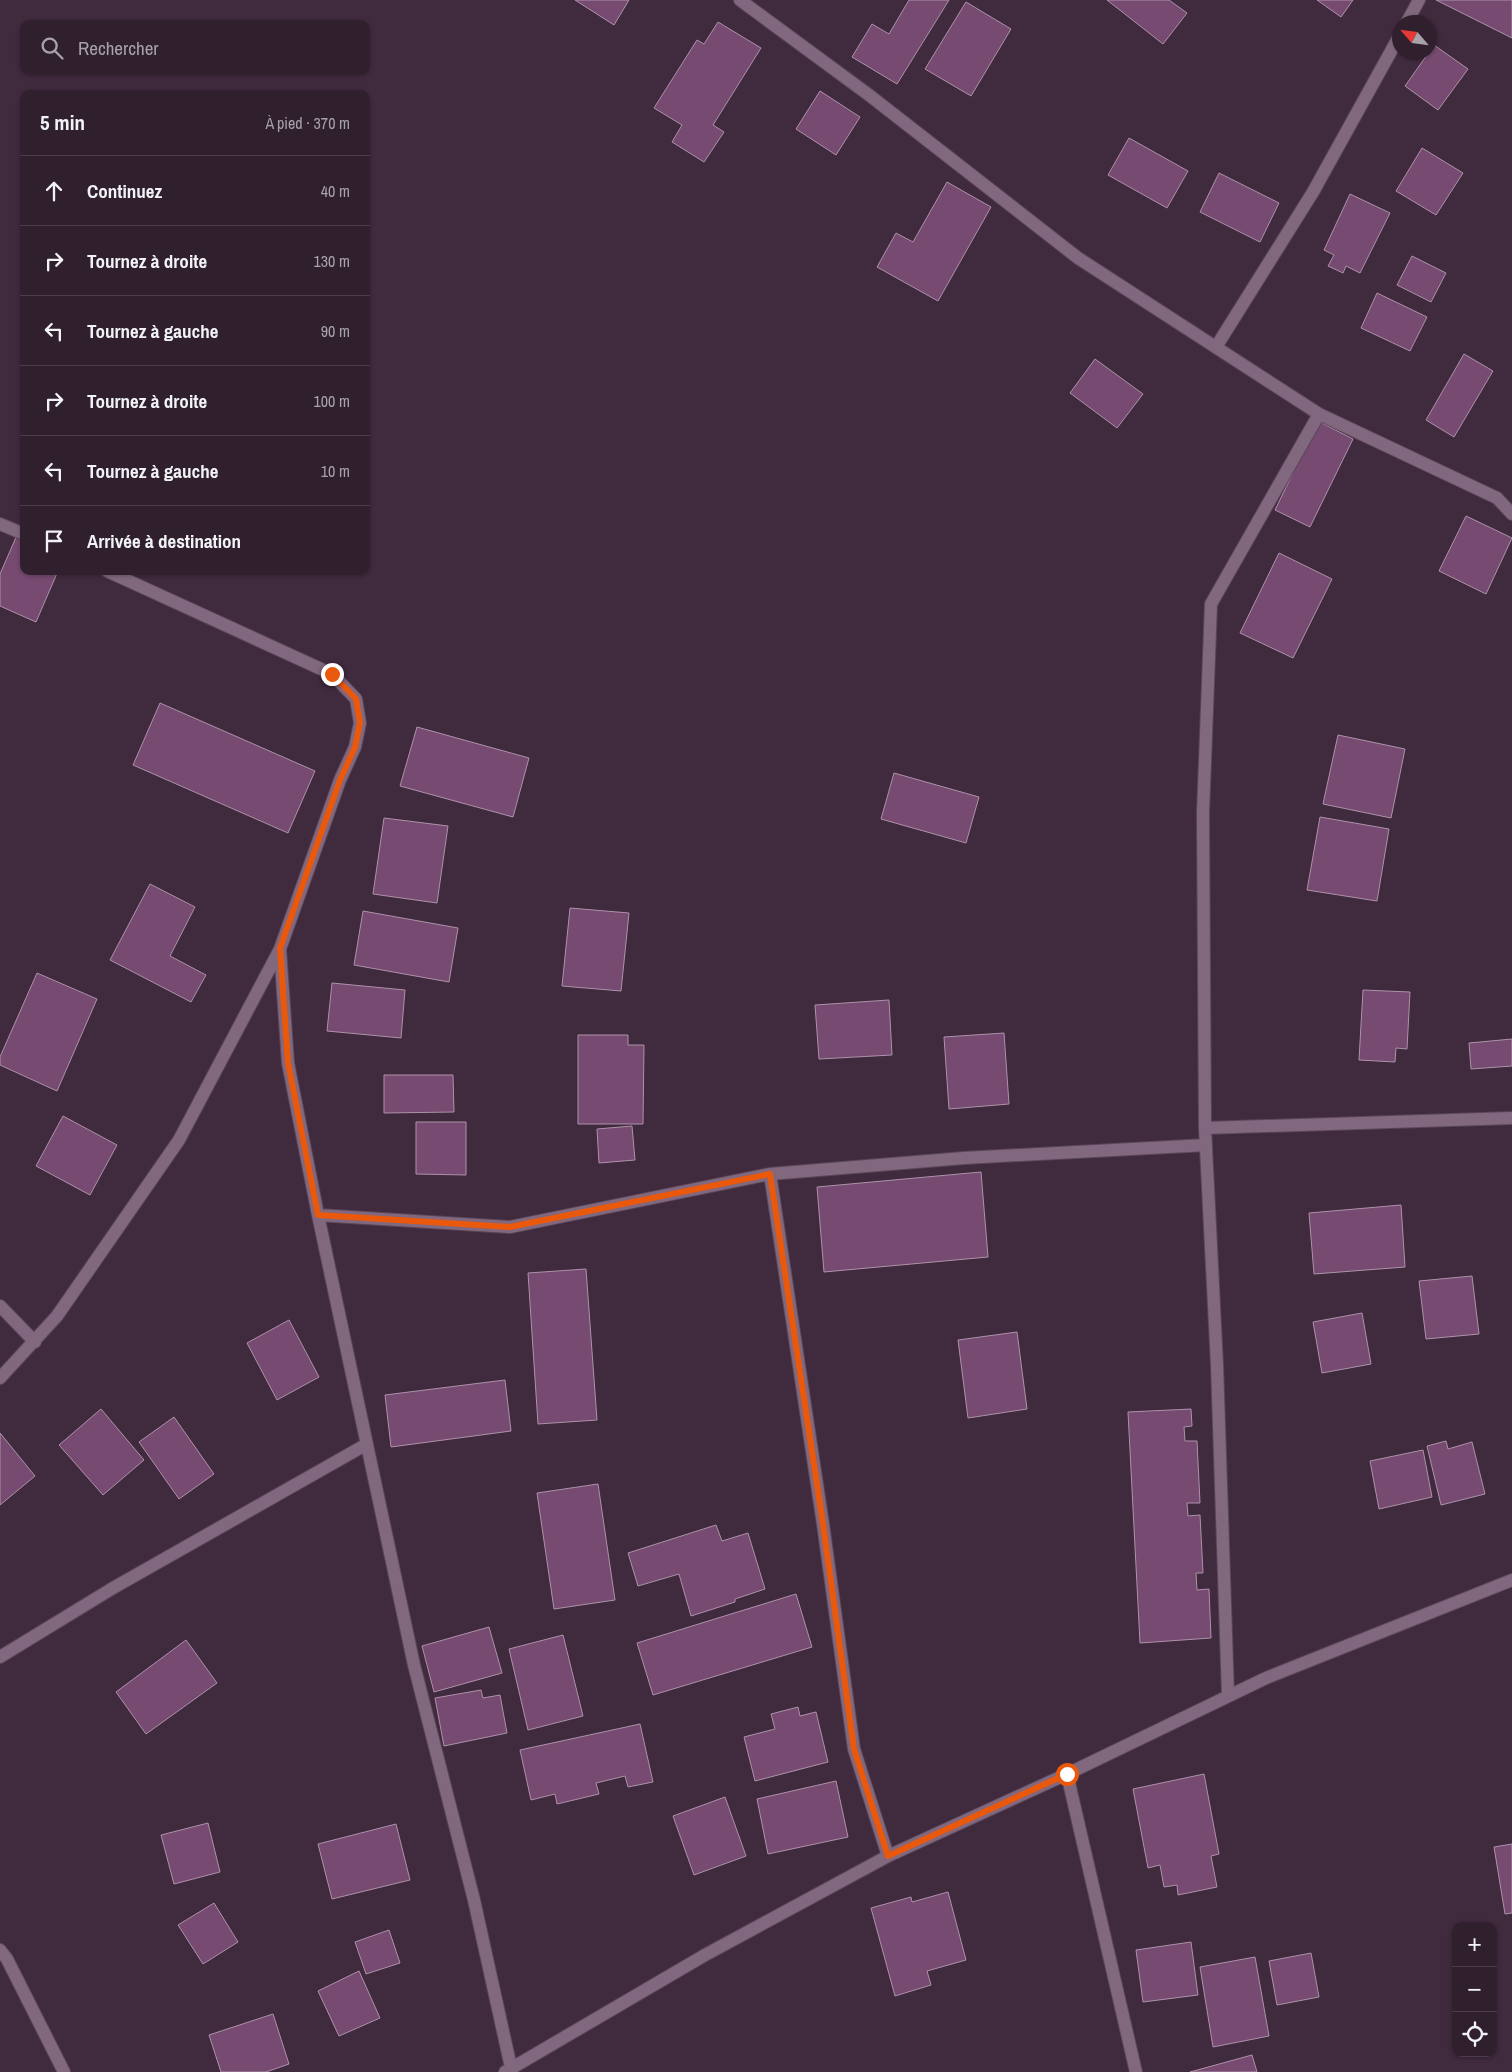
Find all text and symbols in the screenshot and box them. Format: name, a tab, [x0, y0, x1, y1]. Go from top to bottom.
north arrow	[1392, 15, 1437, 60]
search box	[20, 20, 370, 75]
icon: search	[38, 34, 66, 62]
text: Rechercher	[78, 35, 159, 61]
text: 5 min	[40, 108, 85, 137]
text: À pied · 370 m	[265, 112, 350, 134]
icon: ahead	[40, 177, 68, 205]
text: Continuez	[87, 178, 162, 204]
text: 40 m	[321, 180, 350, 202]
icon: right	[40, 247, 68, 275]
text: Tournez à droite	[87, 248, 207, 274]
text: 130 m	[314, 250, 350, 272]
icon: left	[40, 317, 68, 345]
text: Tournez à gauche	[87, 318, 218, 344]
text: 90 m	[321, 320, 350, 342]
icon: right	[40, 387, 68, 415]
text: Tournez à droite	[87, 388, 207, 414]
text: 100 m	[314, 390, 350, 412]
icon: left	[40, 457, 68, 485]
text: Tournez à gauche	[87, 458, 218, 484]
text: 10 m	[321, 460, 350, 482]
icon: arrive	[40, 527, 68, 555]
text: Arrivée à destination	[87, 528, 241, 554]
route end	[321, 663, 344, 686]
route start	[1056, 1763, 1079, 1786]
map controls	[1452, 1922, 1497, 2057]
button: +	[1452, 1922, 1497, 1967]
button: −	[1452, 1967, 1497, 2012]
button: locate	[1452, 2012, 1497, 2057]

